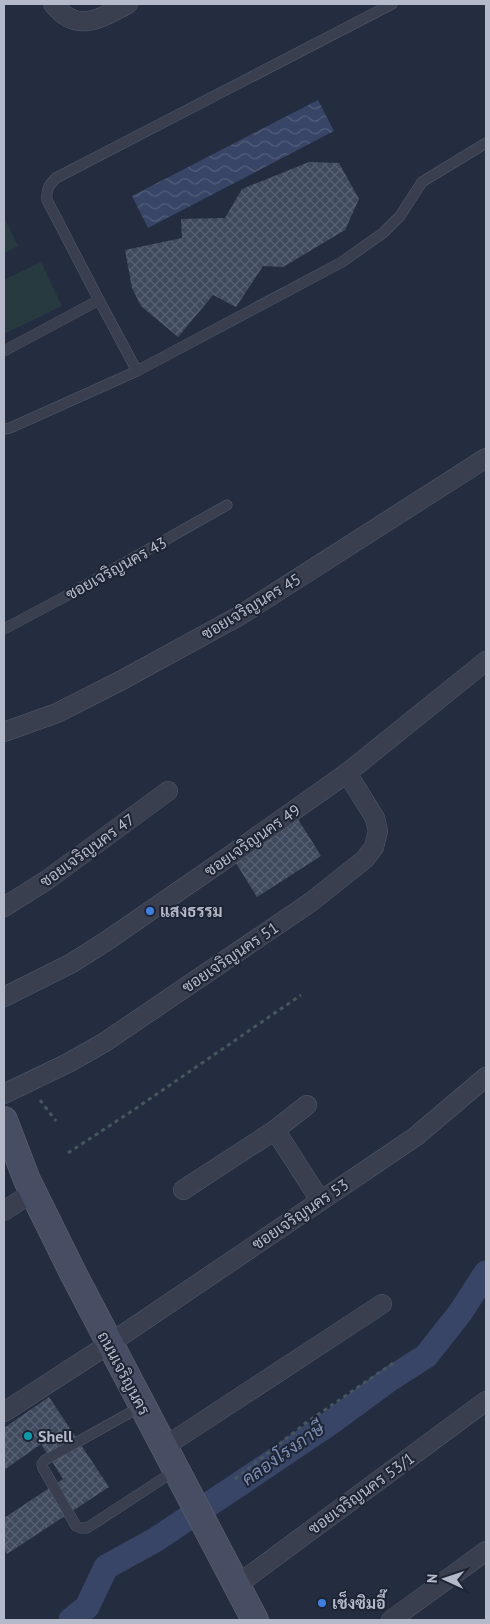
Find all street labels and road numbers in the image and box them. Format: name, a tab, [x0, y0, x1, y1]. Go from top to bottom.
street label: ซอยเจริญนคร 43	[62, 532, 170, 604]
street label: ซอยเจริญนคร 45	[198, 568, 304, 644]
street label: ซอยเจริญนคร 49	[200, 800, 304, 880]
street label: ซอยเจริญนคร 47	[36, 809, 138, 891]
street label: ซอยเจริญนคร 51	[178, 917, 282, 997]
street label: ซอยเจริญนคร 53	[248, 1174, 352, 1254]
street label: ถนนเจริญนคร	[94, 1328, 155, 1419]
street label: ซอยเจริญนคร 53/1	[304, 1448, 418, 1538]

